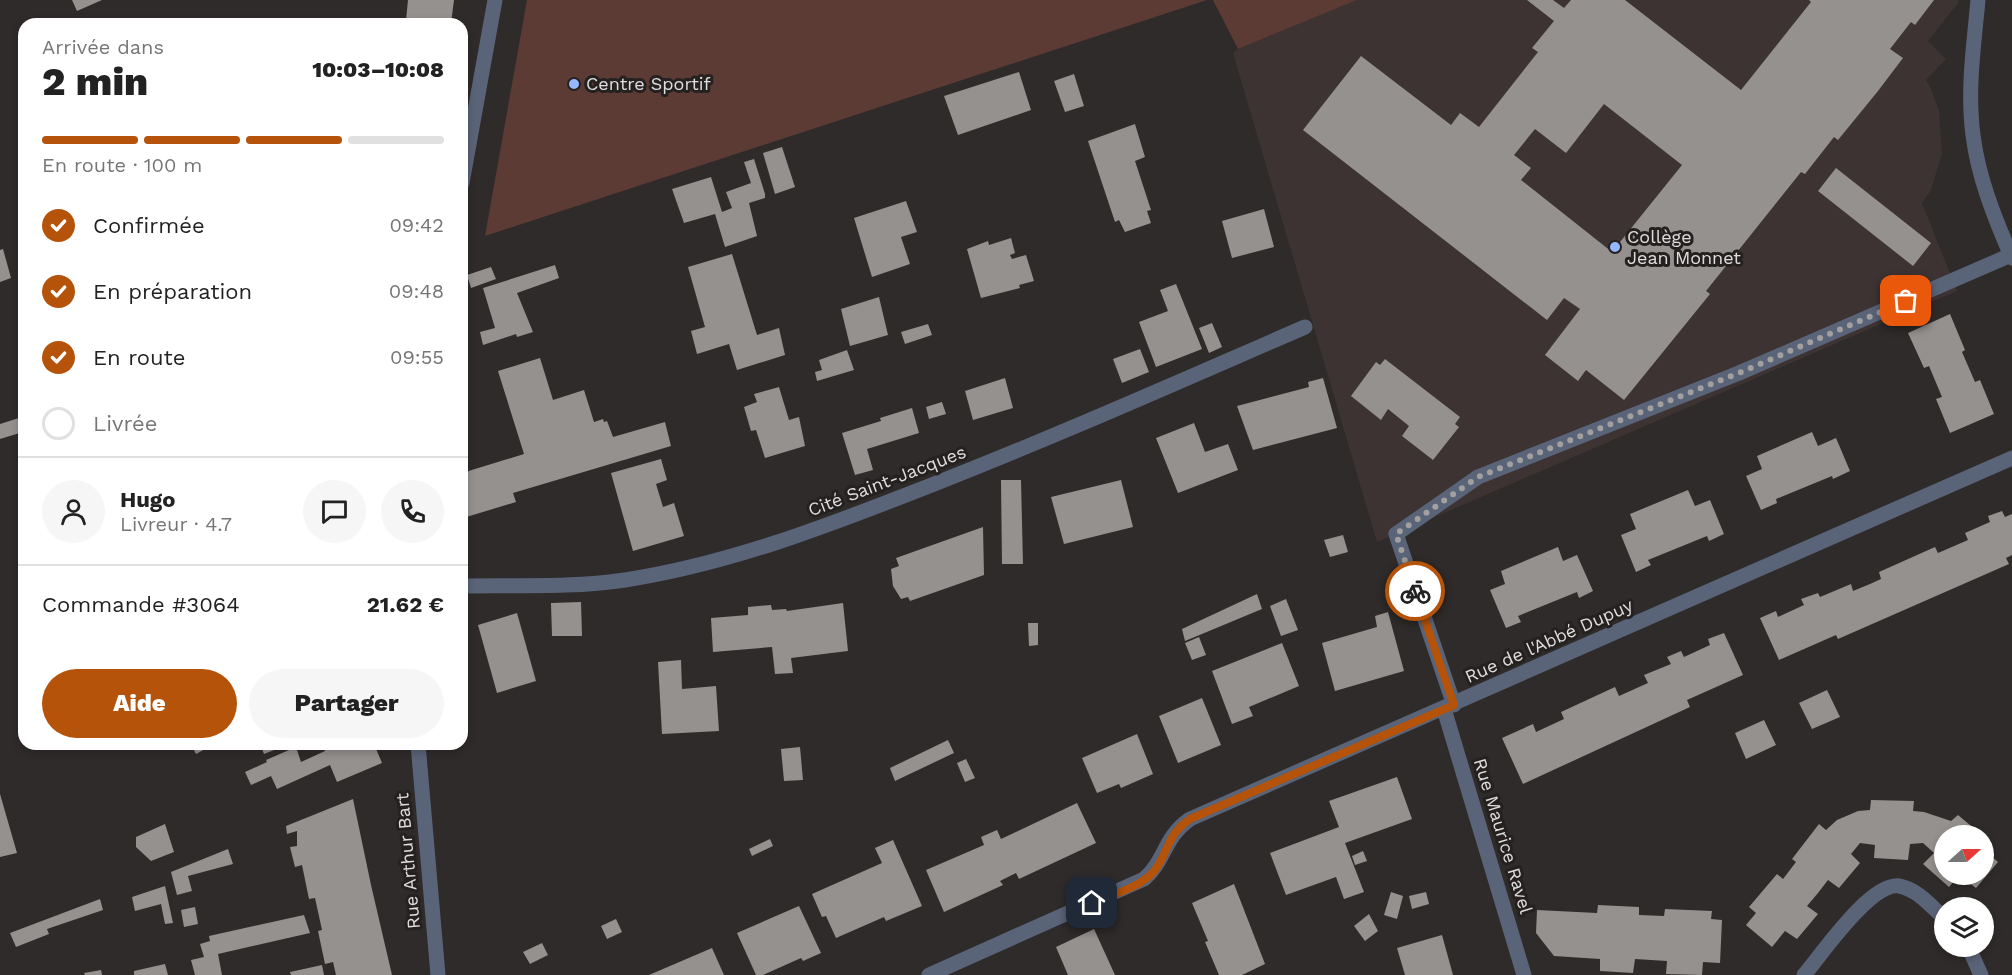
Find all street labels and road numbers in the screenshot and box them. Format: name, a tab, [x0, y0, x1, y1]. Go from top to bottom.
street label: Cité Saint-Jacques	[805, 441, 969, 520]
street label: Rue de l'Abbé Dupuy	[1462, 594, 1637, 687]
street label: Rue Maurice Ravel	[1470, 755, 1537, 917]
street label: Rue Arthur Bart	[391, 792, 424, 930]

